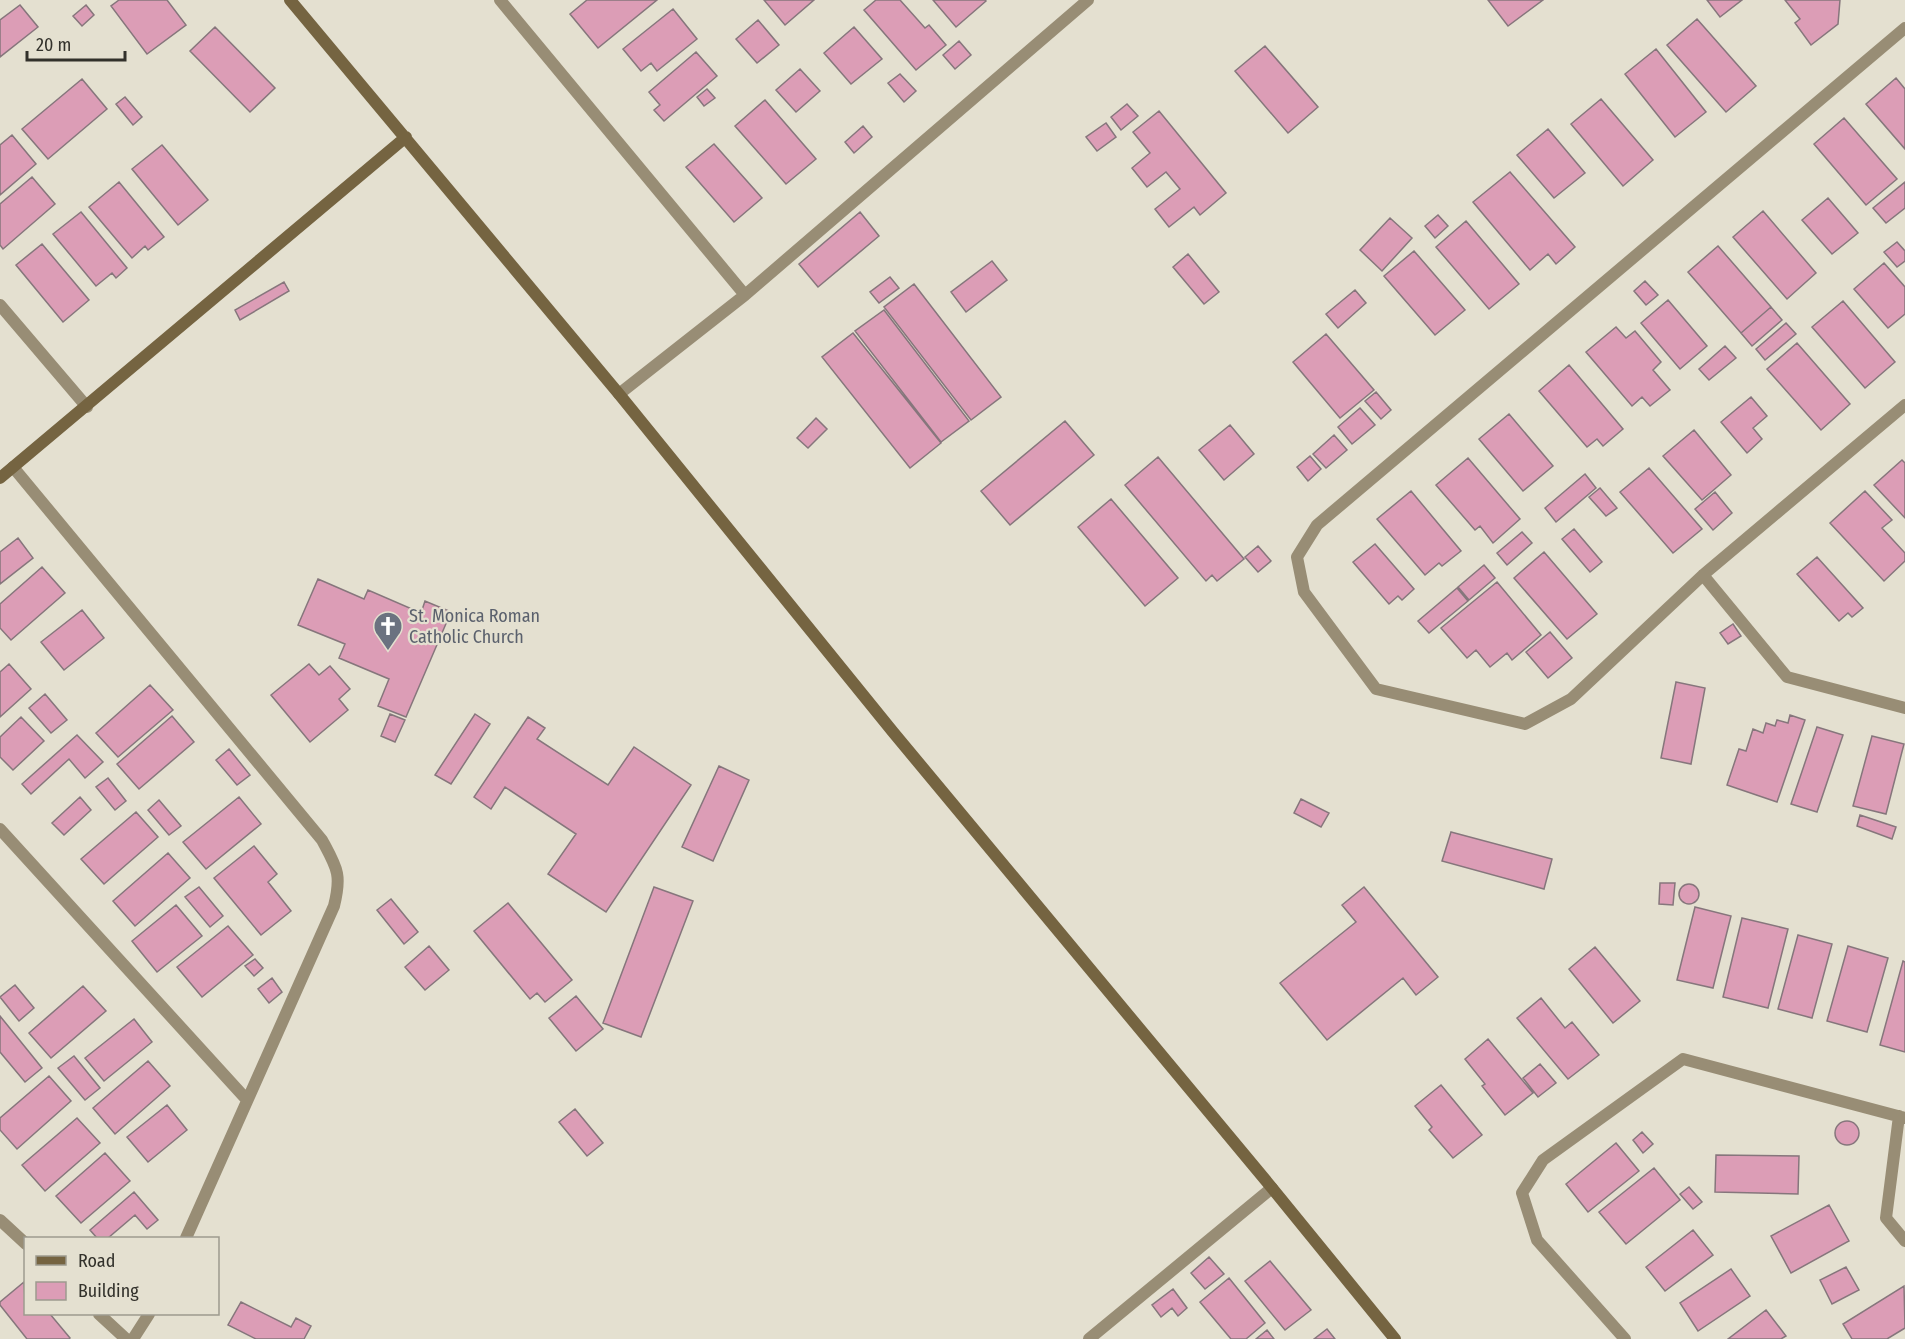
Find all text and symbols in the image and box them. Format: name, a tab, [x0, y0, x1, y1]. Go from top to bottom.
scale bar	[27, 24, 124, 62]
text: 20 m	[36, 34, 71, 56]
place label: St. Monica Roman Catholic Church	[409, 605, 540, 648]
church icon: St. Monica Roman Catholic Church	[372, 610, 404, 652]
legend	[24, 1237, 219, 1315]
text: Road	[78, 1250, 115, 1272]
text: Building	[78, 1280, 139, 1302]

